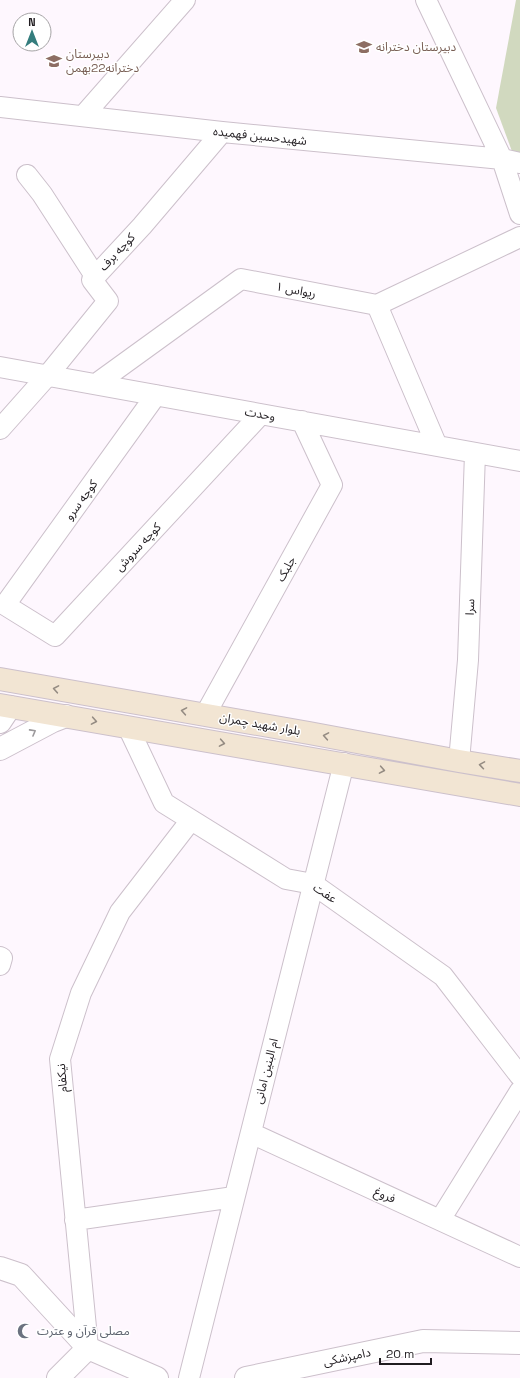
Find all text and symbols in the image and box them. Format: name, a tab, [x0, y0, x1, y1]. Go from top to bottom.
north arrow	[12, 12, 52, 52]
text: N	[28, 15, 36, 29]
school or university icon: دبیرستان دخترانه	[355, 38, 373, 56]
place label: دبیرستان دخترانه	[376, 39, 456, 55]
place label: دبیرستان دخترانه22بهمن	[66, 46, 139, 76]
school or university icon: دبیرستان دخترانه22بهمن	[45, 52, 63, 70]
street label: شهیدحسین فهمیده	[212, 123, 308, 149]
street label: کوچه برف	[95, 229, 139, 274]
street label: ریواس ۱	[275, 278, 317, 302]
street label: وحدت	[243, 403, 277, 425]
street label: کوچه سرو	[61, 476, 102, 523]
street label: کوچه سروش	[111, 519, 165, 575]
street label: جلبک	[273, 554, 299, 584]
street label: سرا	[462, 598, 478, 616]
one-way arrow	[53, 685, 59, 694]
one-way arrow	[181, 707, 187, 716]
street label: بلوار شهید چمران	[218, 709, 302, 739]
one-way arrow	[90, 716, 97, 725]
one-way arrow	[29, 729, 36, 736]
one-way arrow	[323, 732, 329, 740]
one-way arrow	[219, 738, 225, 747]
one-way arrow	[478, 761, 485, 770]
one-way arrow	[379, 766, 385, 774]
street label: عفت	[310, 879, 340, 907]
street label: ام البنین امانی	[250, 1036, 283, 1106]
street label: نیکفام	[53, 1063, 72, 1093]
street label: فروغ	[371, 1183, 398, 1208]
mosque icon: مصلی قرآن و عترت	[16, 1322, 34, 1340]
place label: مصلی قرآن و عترت	[37, 1323, 130, 1339]
scale bar	[380, 1340, 431, 1366]
street label: دامپزشکی	[322, 1344, 372, 1370]
text: 20 m	[386, 1346, 414, 1362]

